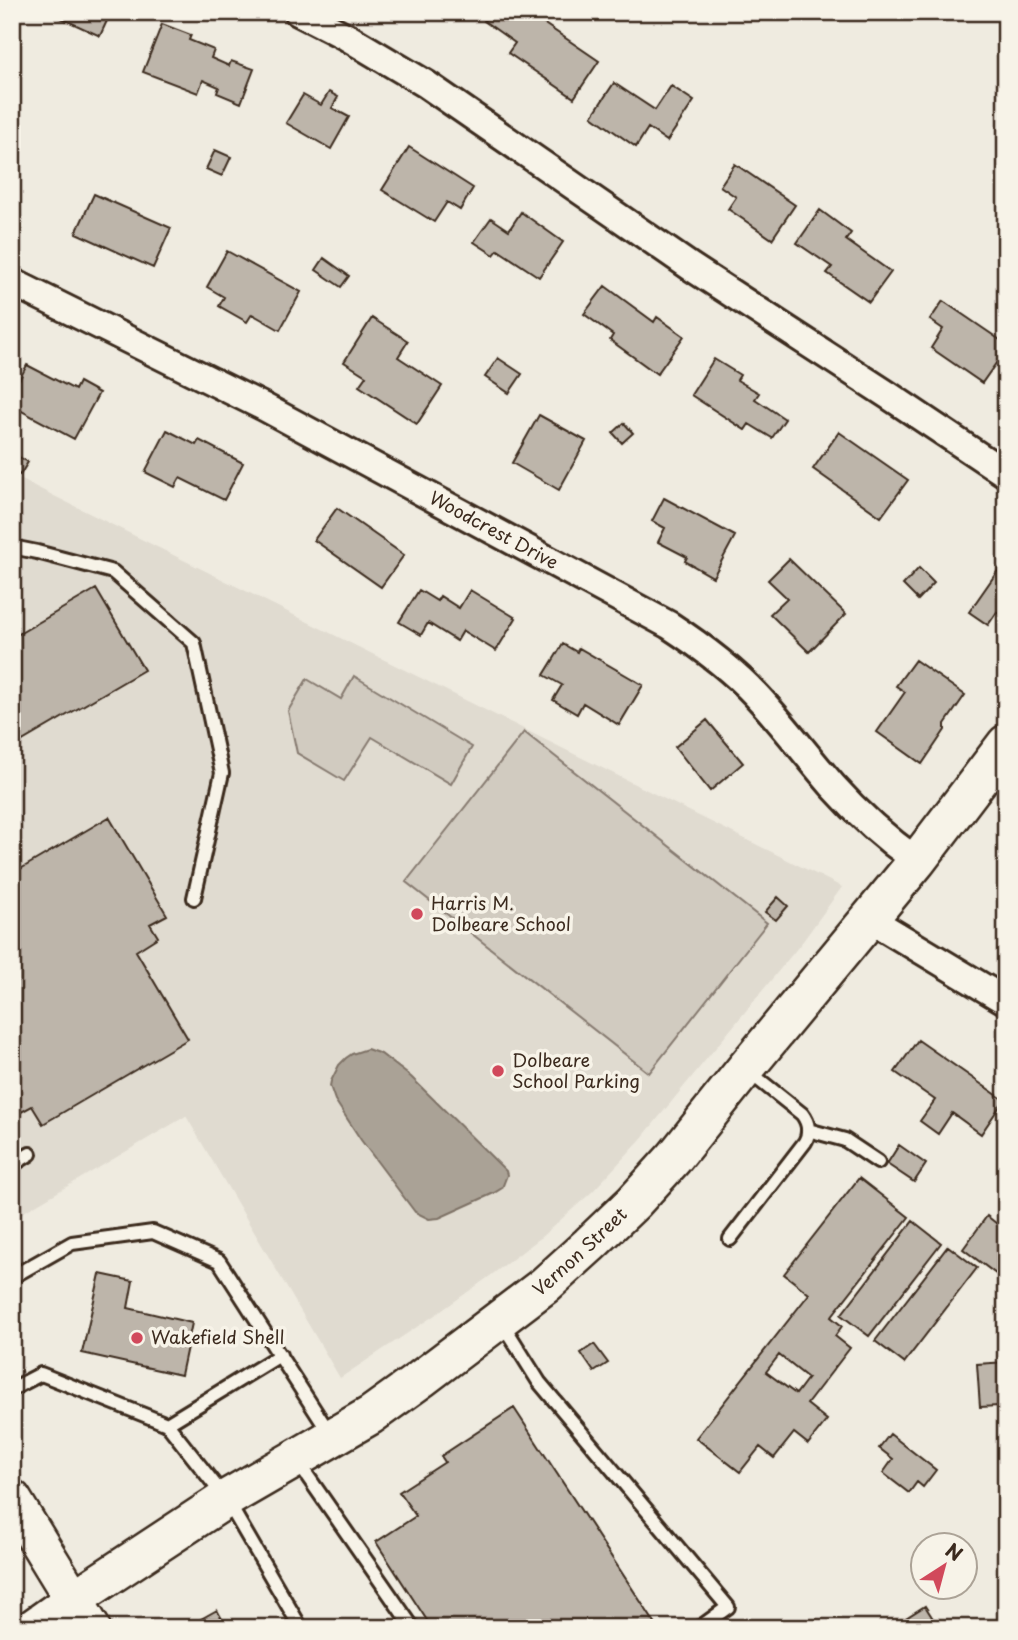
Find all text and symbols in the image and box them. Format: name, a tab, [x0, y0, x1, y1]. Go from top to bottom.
street label: Woodcrest Drive	[425, 483, 564, 575]
place label: Harris M. Dolbeare School	[431, 889, 571, 937]
marker: Harris M. Dolbeare School	[409, 906, 425, 922]
place label: Dolbeare School Parking	[512, 1046, 640, 1094]
marker: Dolbeare School Parking	[490, 1063, 506, 1079]
street label: Vernon Street	[526, 1201, 632, 1302]
place label: Wakefield Shell	[151, 1323, 284, 1350]
marker: Wakefield Shell	[129, 1330, 145, 1346]
north arrow	[909, 1532, 979, 1602]
text: N	[940, 1536, 969, 1567]

